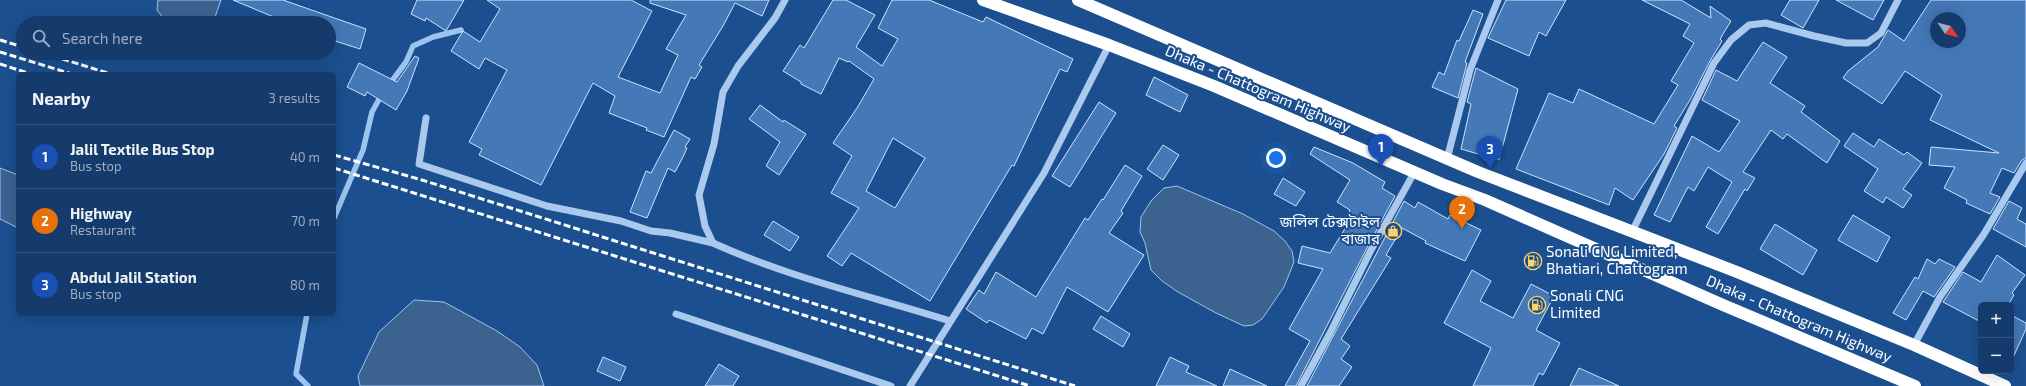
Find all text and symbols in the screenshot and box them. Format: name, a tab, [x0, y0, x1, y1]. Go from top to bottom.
north arrow	[1930, 12, 1966, 48]
search box	[16, 16, 336, 60]
icon: search	[30, 27, 52, 49]
text: Search here	[62, 29, 143, 47]
street label: Dhaka - Chattogram Highway	[1163, 41, 1354, 135]
text: Nearby	[32, 88, 90, 108]
text: 3 results	[269, 90, 320, 106]
pin: 1	[1368, 134, 1394, 167]
pin: 3	[1477, 136, 1503, 169]
text: Jalil Textile Bus Stop	[70, 140, 215, 158]
your location	[1266, 148, 1286, 168]
text: 1	[42, 149, 48, 165]
text: 40 m	[290, 149, 320, 165]
text: Bus stop	[70, 158, 121, 174]
pin: 2	[1449, 196, 1475, 229]
text: Highway	[70, 204, 132, 222]
place label: জলিল টেক্সটাইল বাজার	[1279, 212, 1381, 247]
text: 2	[41, 213, 49, 229]
text: 70 m	[291, 213, 320, 229]
shop icon: জলিল টেক্সটাইল বাজার	[1383, 221, 1403, 241]
text: Restaurant	[70, 222, 136, 238]
place label: Sonali CNG Limited, Bhatiari, Chattogram	[1546, 242, 1688, 277]
fuel station icon: Sonali CNG Limited, Bhatiari, Chattogram	[1523, 251, 1543, 271]
text: Abdul Jalil Station	[70, 268, 197, 286]
street label: Dhaka - Chattogram Highway	[1704, 271, 1895, 365]
text: 3	[41, 277, 49, 293]
text: 80 m	[290, 277, 320, 293]
text: Bus stop	[70, 286, 121, 302]
place label: Sonali CNG Limited	[1550, 286, 1624, 321]
fuel station icon: Sonali CNG Limited	[1527, 295, 1547, 315]
map controls	[1978, 302, 2014, 374]
button: +	[1978, 302, 2014, 338]
button: −	[1978, 338, 2014, 374]

